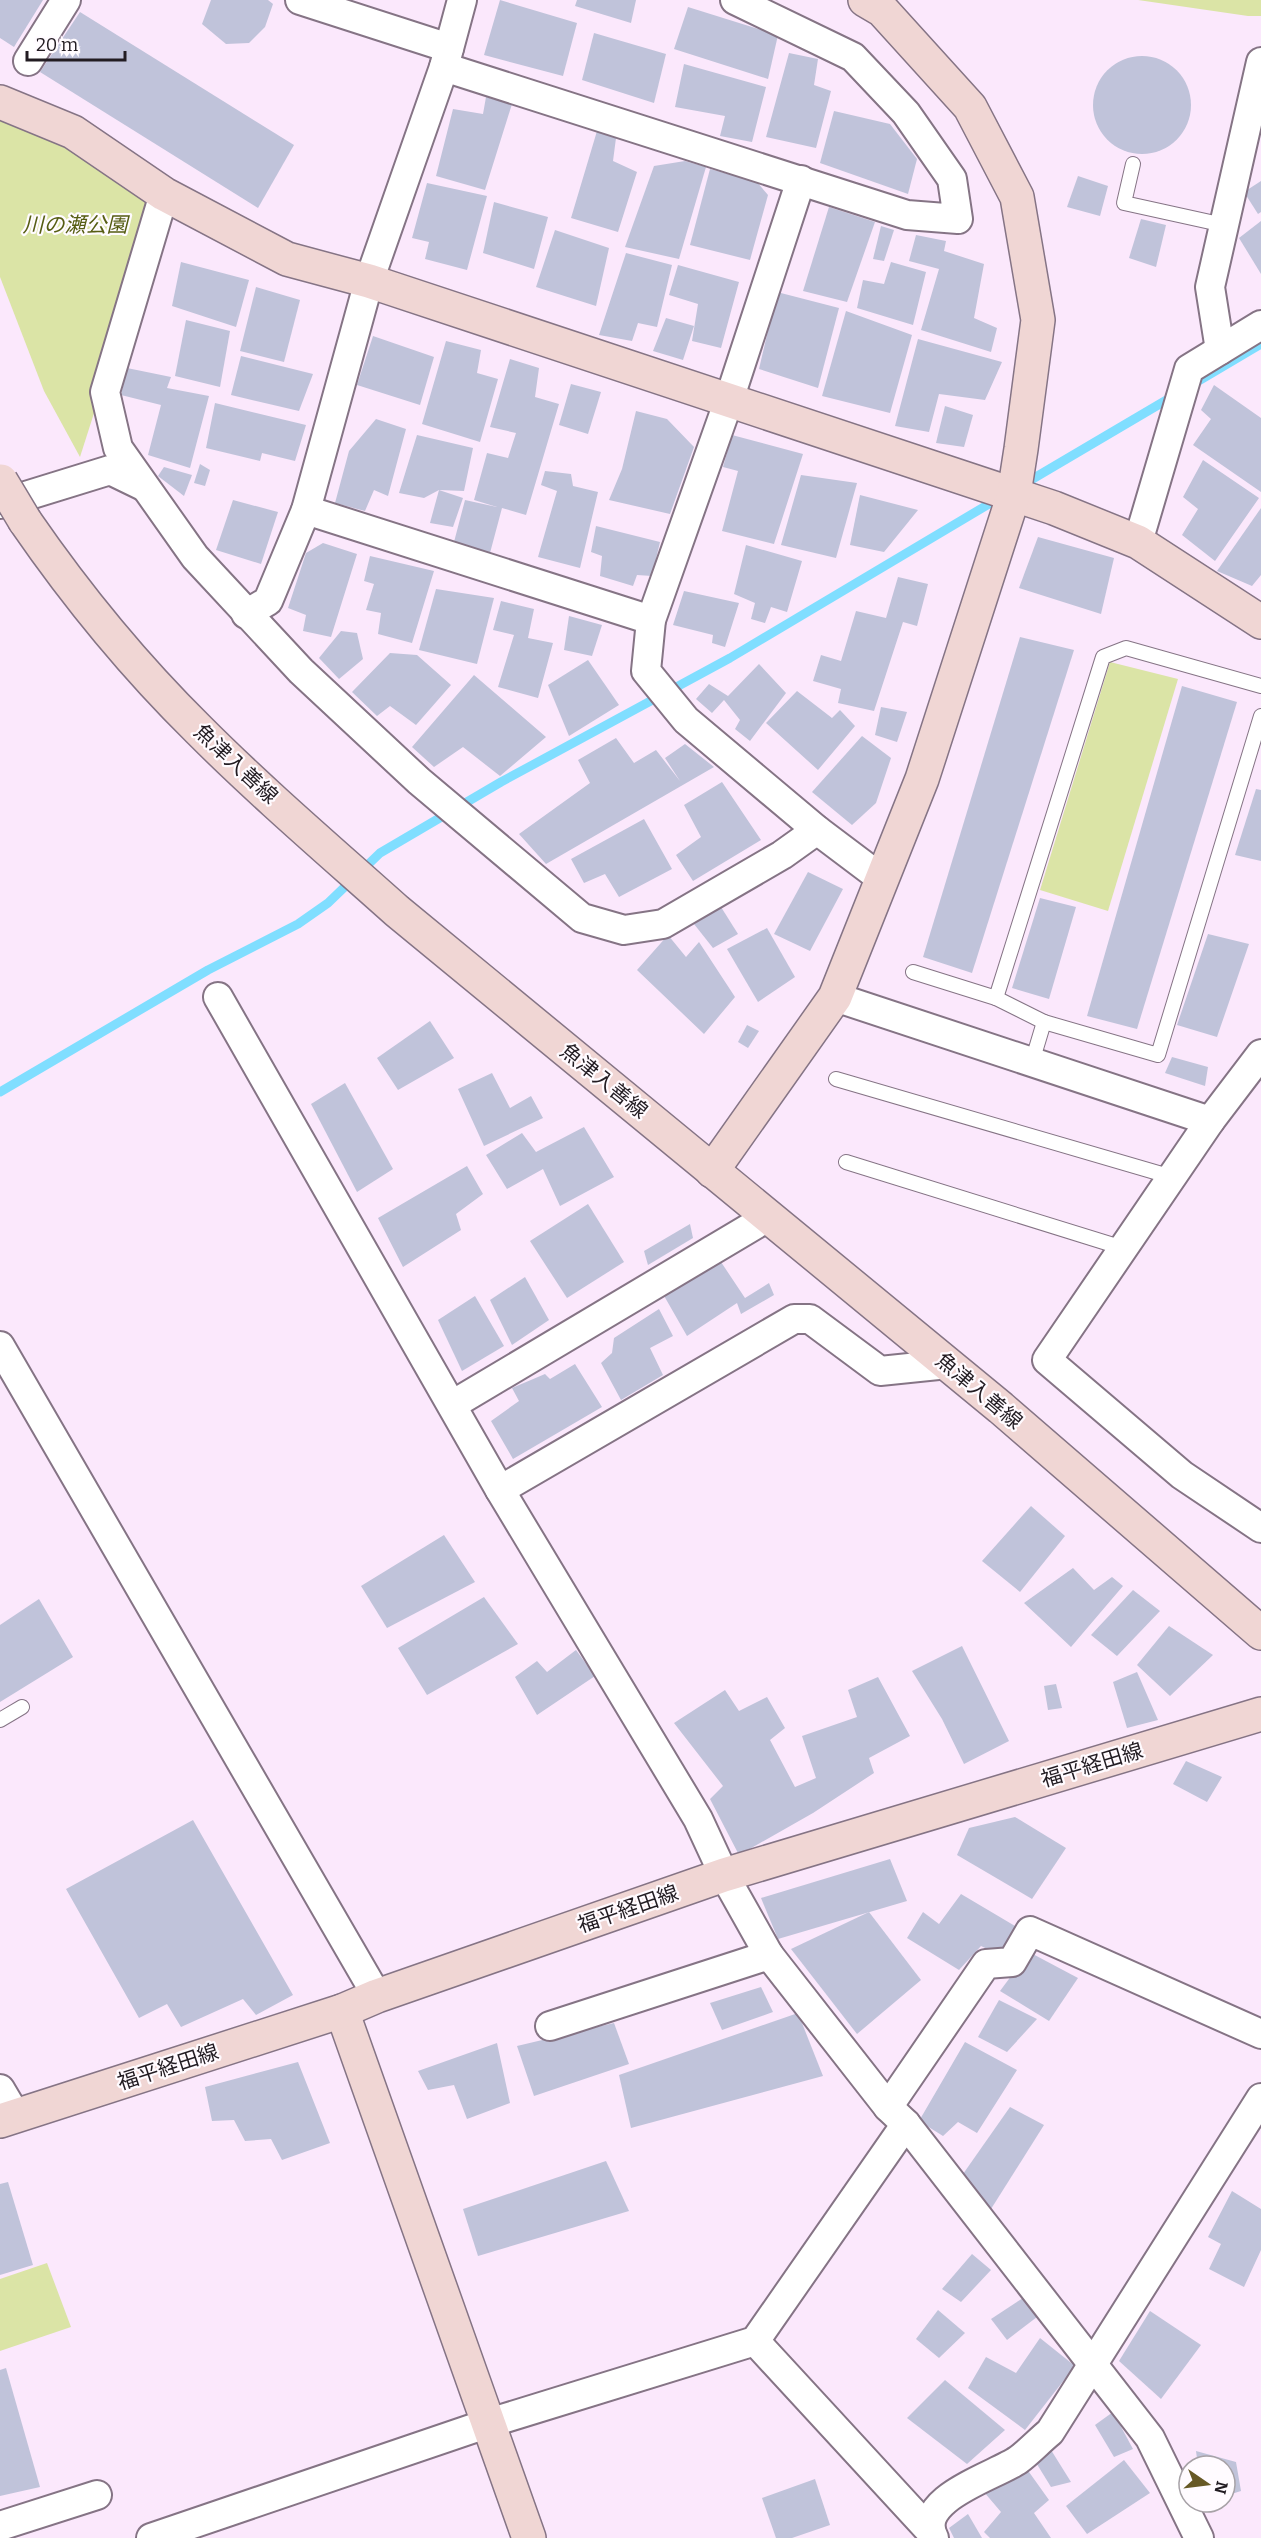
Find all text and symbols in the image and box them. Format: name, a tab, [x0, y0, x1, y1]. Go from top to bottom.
scale bar	[27, 24, 124, 62]
text: 20 m	[36, 34, 78, 56]
park label: 川の瀬公園	[23, 212, 130, 238]
street label: 魚津入善線	[189, 719, 283, 809]
street label: 魚津入善線	[555, 1038, 653, 1124]
street label: 魚津入善線	[930, 1347, 1028, 1435]
street label: 福平経田線	[1038, 1737, 1146, 1793]
street label: 福平経田線	[574, 1880, 682, 1938]
street label: 福平経田線	[114, 2038, 222, 2096]
north arrow	[1177, 2454, 1237, 2514]
text: N	[1210, 2479, 1232, 2496]

